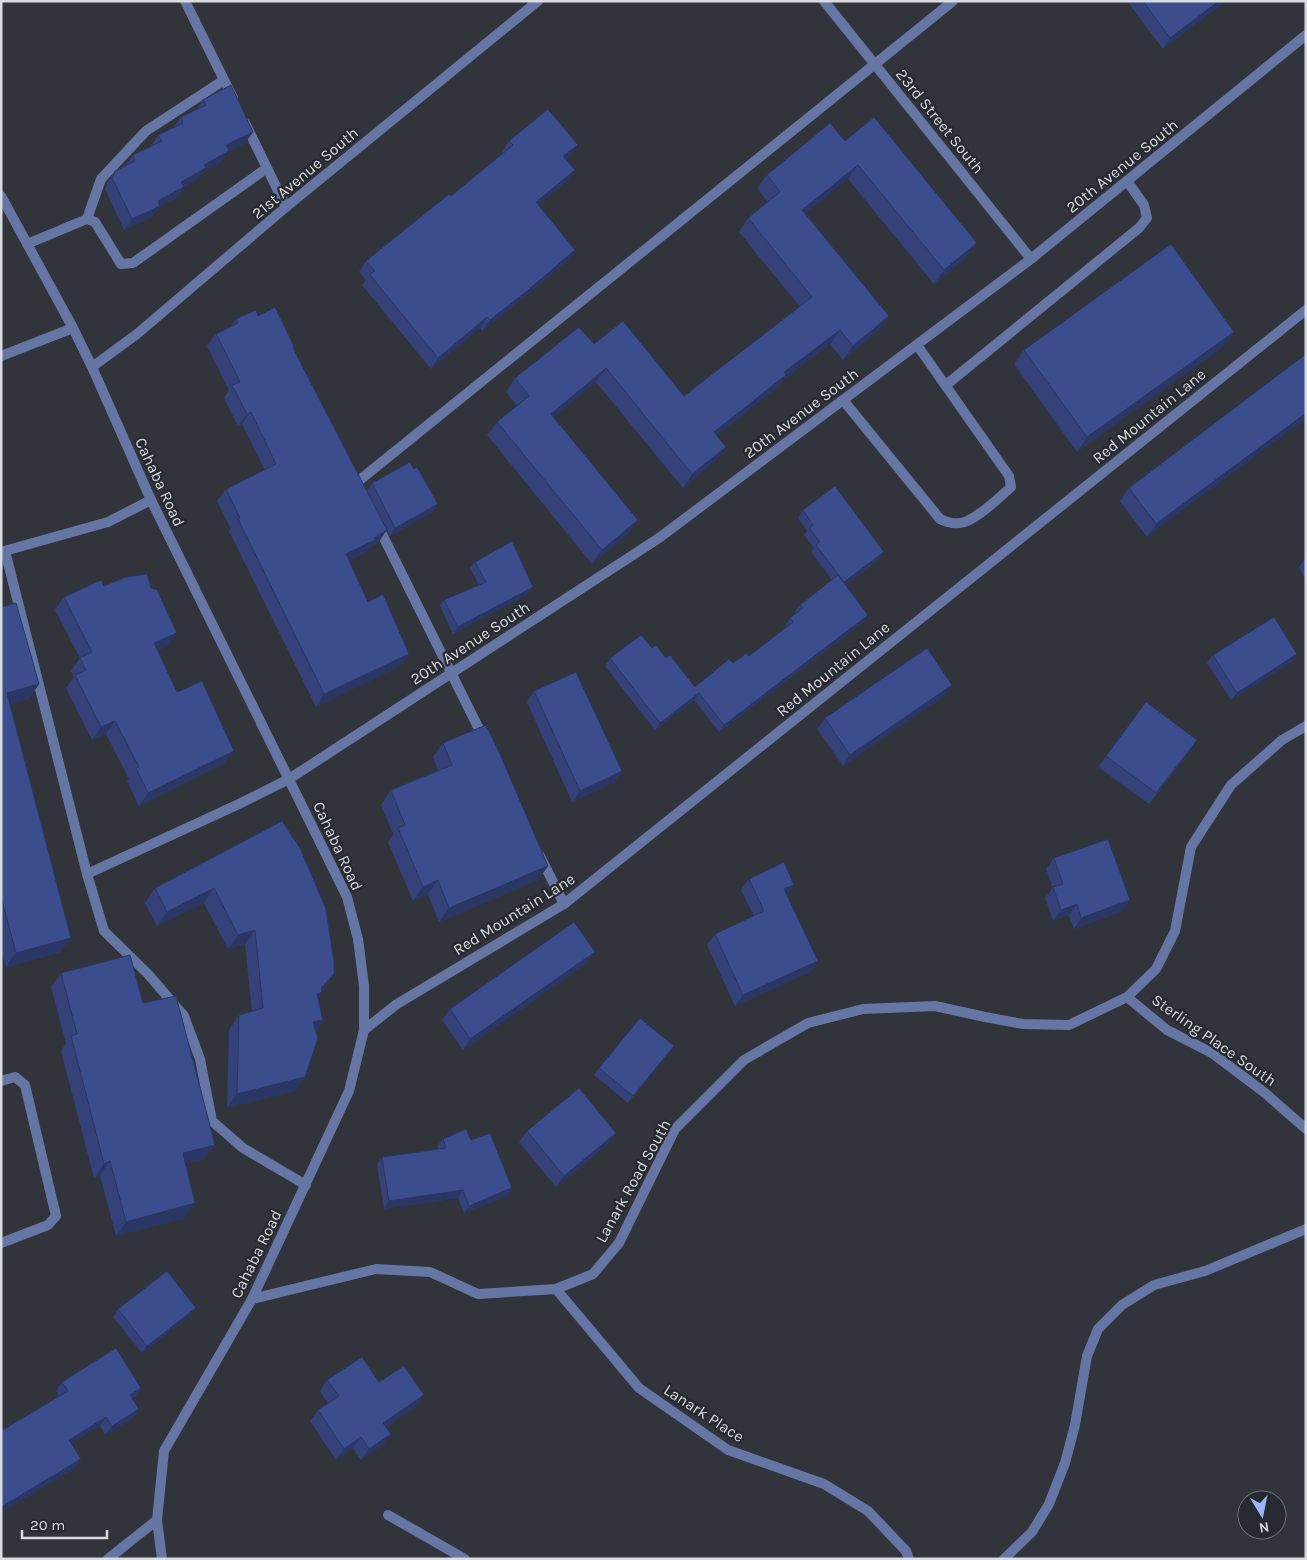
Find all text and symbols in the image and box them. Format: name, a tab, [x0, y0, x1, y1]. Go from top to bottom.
street label: 23rd Street South	[892, 65, 988, 177]
street label: 20th Avenue South	[1062, 115, 1182, 217]
street label: 21st Avenue South	[248, 123, 362, 223]
street label: 20th Avenue South	[740, 364, 862, 462]
street label: Red Mountain Lane	[1089, 365, 1209, 467]
street label: Cahaba Road	[131, 434, 189, 530]
street label: 20th Avenue South	[407, 597, 533, 689]
street label: Red Mountain Lane	[773, 618, 893, 720]
street label: Cahaba Road	[309, 798, 367, 894]
street label: Red Mountain Lane	[450, 869, 578, 959]
street label: Sterling Place South	[1148, 990, 1280, 1090]
street label: Lanark Road South	[591, 1116, 675, 1246]
street label: Cahaba Road	[226, 1207, 286, 1301]
street label: Lanark Place	[660, 1380, 748, 1446]
north arrow	[1237, 1490, 1287, 1540]
scale bar	[22, 1508, 108, 1540]
text: 20 m	[30, 1516, 65, 1534]
text: N	[1258, 1518, 1271, 1537]

